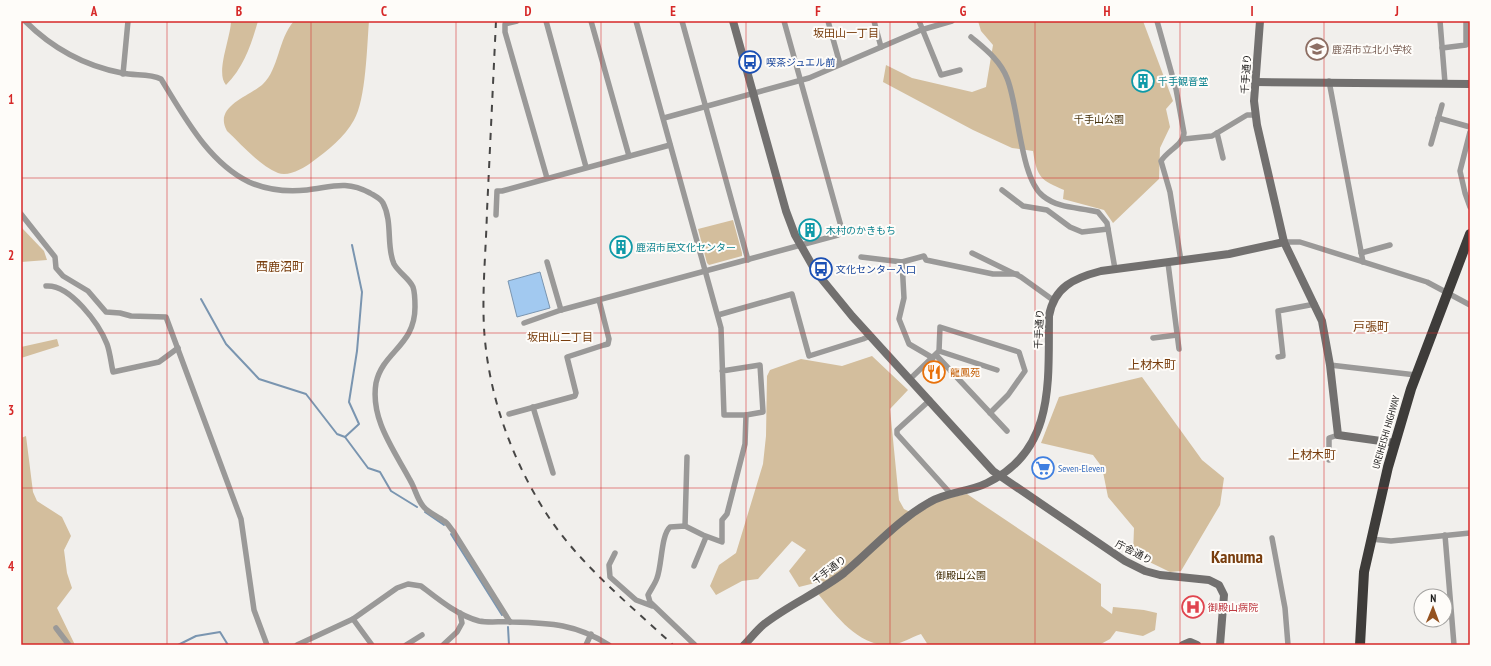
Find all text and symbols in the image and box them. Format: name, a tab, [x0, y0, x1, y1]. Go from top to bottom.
text: A	[90, 3, 98, 20]
text: B	[236, 3, 242, 20]
text: C	[381, 3, 387, 20]
text: D	[525, 3, 532, 20]
text: E	[670, 3, 676, 20]
text: F	[815, 3, 821, 20]
text: G	[960, 3, 967, 20]
text: H	[1104, 3, 1111, 20]
text: I	[1250, 3, 1254, 20]
text: J	[1394, 3, 1399, 20]
district label: 坂田山一丁目	[813, 26, 879, 40]
school or university icon: 鹿沼市立北小学校	[1304, 36, 1330, 62]
place label: 鹿沼市立北小学校	[1332, 43, 1412, 56]
bus stop icon: 喫茶ジュエル前	[737, 49, 763, 75]
street label: 千手通り	[1238, 54, 1254, 94]
place label: 喫茶ジュエル前	[766, 56, 835, 69]
building icon: 千手観音堂	[1130, 68, 1156, 94]
place label: 千手観音堂	[1158, 75, 1208, 88]
text: 1	[8, 91, 14, 108]
park label: 千手山公園	[1074, 113, 1124, 126]
building icon: 木村のかきもち	[797, 217, 823, 243]
place label: 木村のかきもち	[826, 224, 896, 237]
building icon: 鹿沼市民文化センター	[608, 234, 634, 260]
place label: 鹿沼市民文化センター	[636, 241, 736, 254]
text: 2	[8, 247, 14, 264]
bus stop icon: 文化センター入口	[808, 256, 834, 282]
district label: 西鹿沼町	[256, 259, 304, 274]
place label: 文化センター入口	[836, 263, 916, 276]
street label: 千手通り	[1031, 309, 1047, 349]
district label: 戸張町	[1353, 319, 1389, 334]
district label: 坂田山二丁目	[527, 330, 593, 344]
district label: 上材木町	[1128, 357, 1176, 372]
restaurant icon: 龍鳳苑	[921, 359, 947, 385]
place label: 龍鳳苑	[950, 366, 980, 379]
street label: UREIHEISHI HIGHWAY	[1369, 393, 1403, 470]
text: 3	[8, 402, 14, 419]
district label: 上材木町	[1288, 447, 1336, 462]
supermarket icon: Seven-Eleven	[1030, 455, 1056, 481]
place label: Seven-Eleven	[1058, 462, 1105, 475]
street label: 庁舎通り	[1113, 537, 1155, 567]
district label: Kanuma	[1211, 545, 1263, 568]
street label: 千手通り	[809, 553, 849, 587]
text: 4	[8, 558, 15, 575]
park label: 御殿山公園	[936, 569, 986, 582]
north arrow	[1413, 588, 1453, 628]
text: N	[1430, 591, 1436, 605]
hospital icon: 御殿山病院	[1180, 594, 1206, 620]
place label: 御殿山病院	[1208, 601, 1258, 614]

